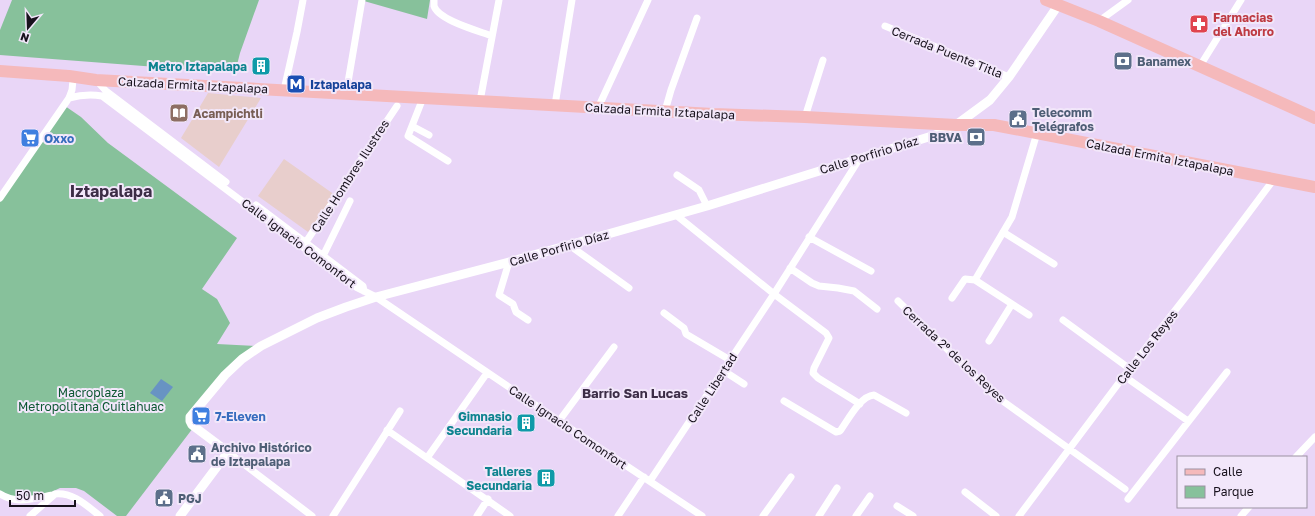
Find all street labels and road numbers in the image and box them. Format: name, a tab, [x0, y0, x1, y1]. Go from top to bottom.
street label: Cerrada Puente Titla	[889, 23, 1005, 81]
street label: Calzada Ermita Iztapalapa	[118, 74, 268, 96]
street label: Calzada Ermita Iztapalapa	[585, 100, 735, 122]
street label: Calle Hombres Ilustres	[308, 117, 392, 235]
street label: Calle Porfirio Díaz	[818, 133, 920, 177]
street label: Calzada Ermita Iztapalapa	[1085, 135, 1235, 179]
street label: Calle Ignacio Comonfort	[239, 195, 359, 291]
street label: Calle Porfirio Díaz	[508, 227, 610, 269]
street label: Cerrada 2º de los Reyes	[900, 302, 1008, 406]
street label: Calle Los Reyes	[1113, 307, 1181, 387]
street label: Calle Libertad	[684, 350, 740, 426]
street label: Calle Ignacio Comonfort	[506, 382, 630, 472]

